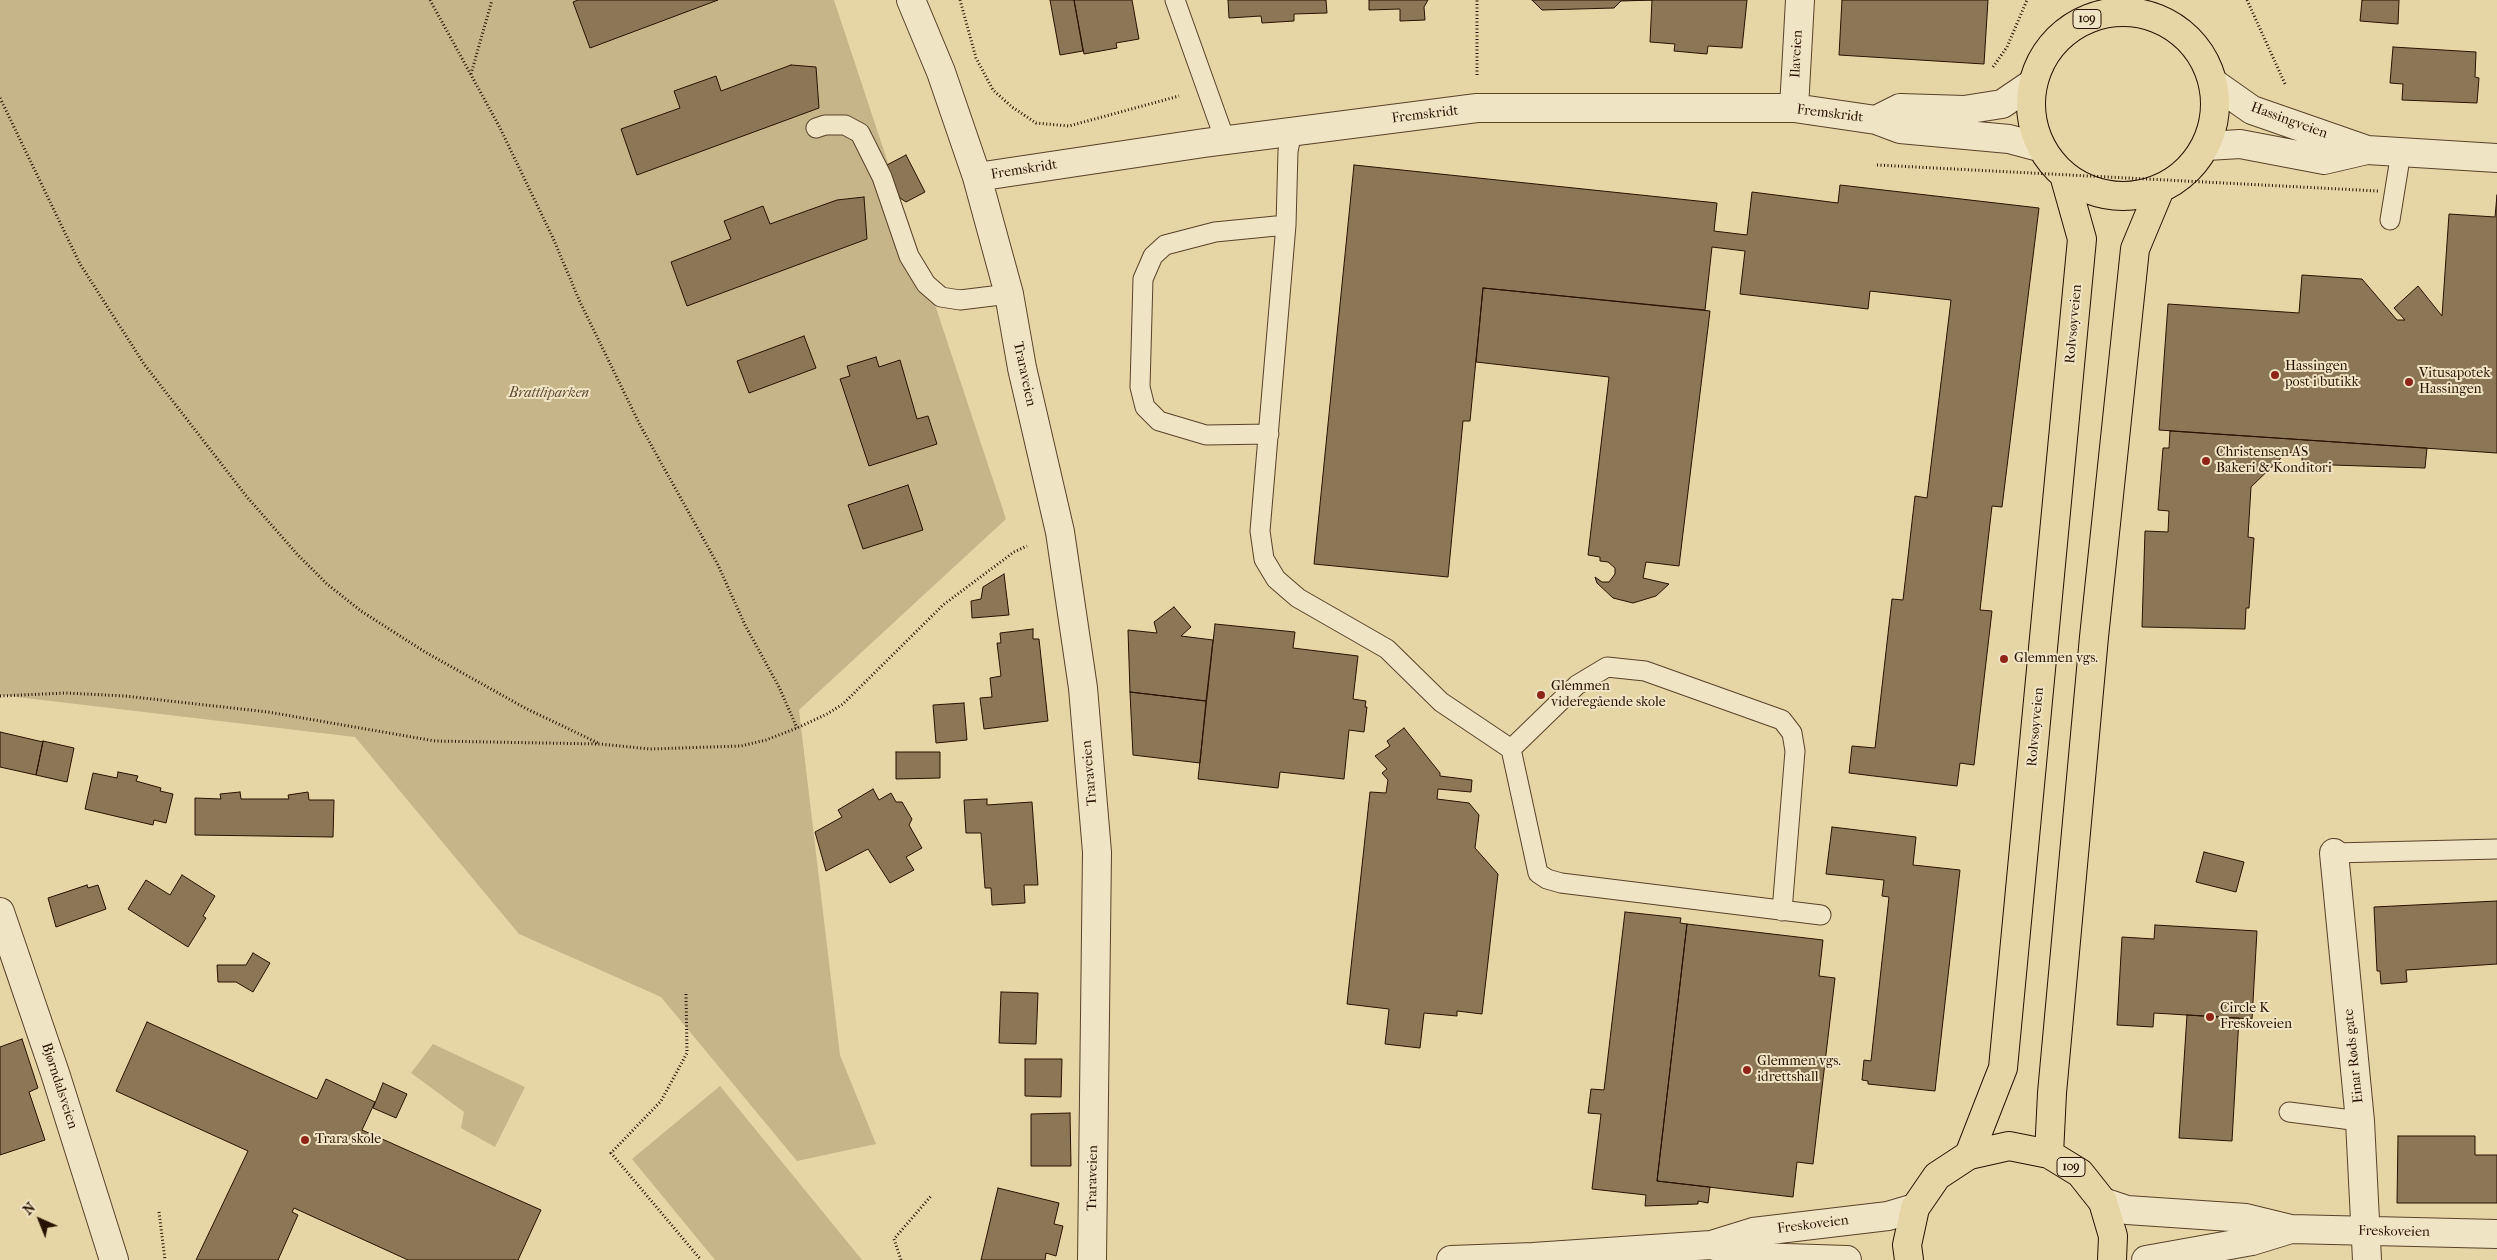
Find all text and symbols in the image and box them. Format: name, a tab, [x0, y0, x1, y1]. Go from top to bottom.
road number: 109	[2073, 10, 2101, 28]
street label: Ilaveien	[1787, 29, 1807, 79]
street label: Hassingveien	[2248, 99, 2330, 143]
street label: Fremskridt	[1796, 102, 1864, 126]
street label: Fremskridt	[1391, 103, 1459, 127]
street label: Fremskridt	[990, 156, 1058, 184]
street label: Rolvsøyveien	[2062, 284, 2086, 364]
street label: Traraveien	[1009, 340, 1039, 408]
place label: Hassingen post i butikk	[2285, 359, 2359, 392]
place label: Vitusapotek Hassingen	[2419, 366, 2490, 398]
marker: Hassingen post i butikk	[2269, 369, 2281, 381]
marker: Vitusapotek Hassingen	[2403, 376, 2415, 388]
park label: Brattliparken	[509, 386, 589, 402]
place label: Christensen AS Bakeri & Konditori	[2216, 445, 2332, 478]
marker: Christensen AS Bakeri & Konditori	[2200, 455, 2212, 467]
place label: Glemmen vgs.	[2014, 651, 2098, 667]
marker: Glemmen vgs.	[1998, 653, 2010, 665]
place label: Glemmen videregående skole	[1551, 679, 1666, 712]
street label: Rolvsøyveien	[2024, 687, 2048, 767]
marker: Glemmen videregående skole	[1535, 689, 1547, 701]
street label: Traraveien	[1079, 739, 1101, 807]
place label: Circle K Freskoveien	[2220, 1001, 2292, 1034]
street label: Einar Røds gate	[2341, 1008, 2367, 1104]
marker: Circle K Freskoveien	[2204, 1011, 2216, 1023]
street label: Bjørndalsveien	[37, 1041, 81, 1131]
place label: Glemmen vgs. idrettshall	[1757, 1054, 1841, 1086]
marker: Glemmen vgs. idrettshall	[1741, 1064, 1753, 1076]
place label: Trara skole	[315, 1132, 381, 1148]
marker: Trara skole	[299, 1134, 311, 1146]
street label: Traraveien	[1084, 1145, 1102, 1211]
road number: 109	[2057, 1158, 2085, 1176]
north arrow	[15, 1195, 65, 1245]
text: N	[20, 1199, 39, 1219]
street label: Freskoveien	[1776, 1212, 1850, 1238]
street label: Freskoveien	[2358, 1223, 2430, 1241]

